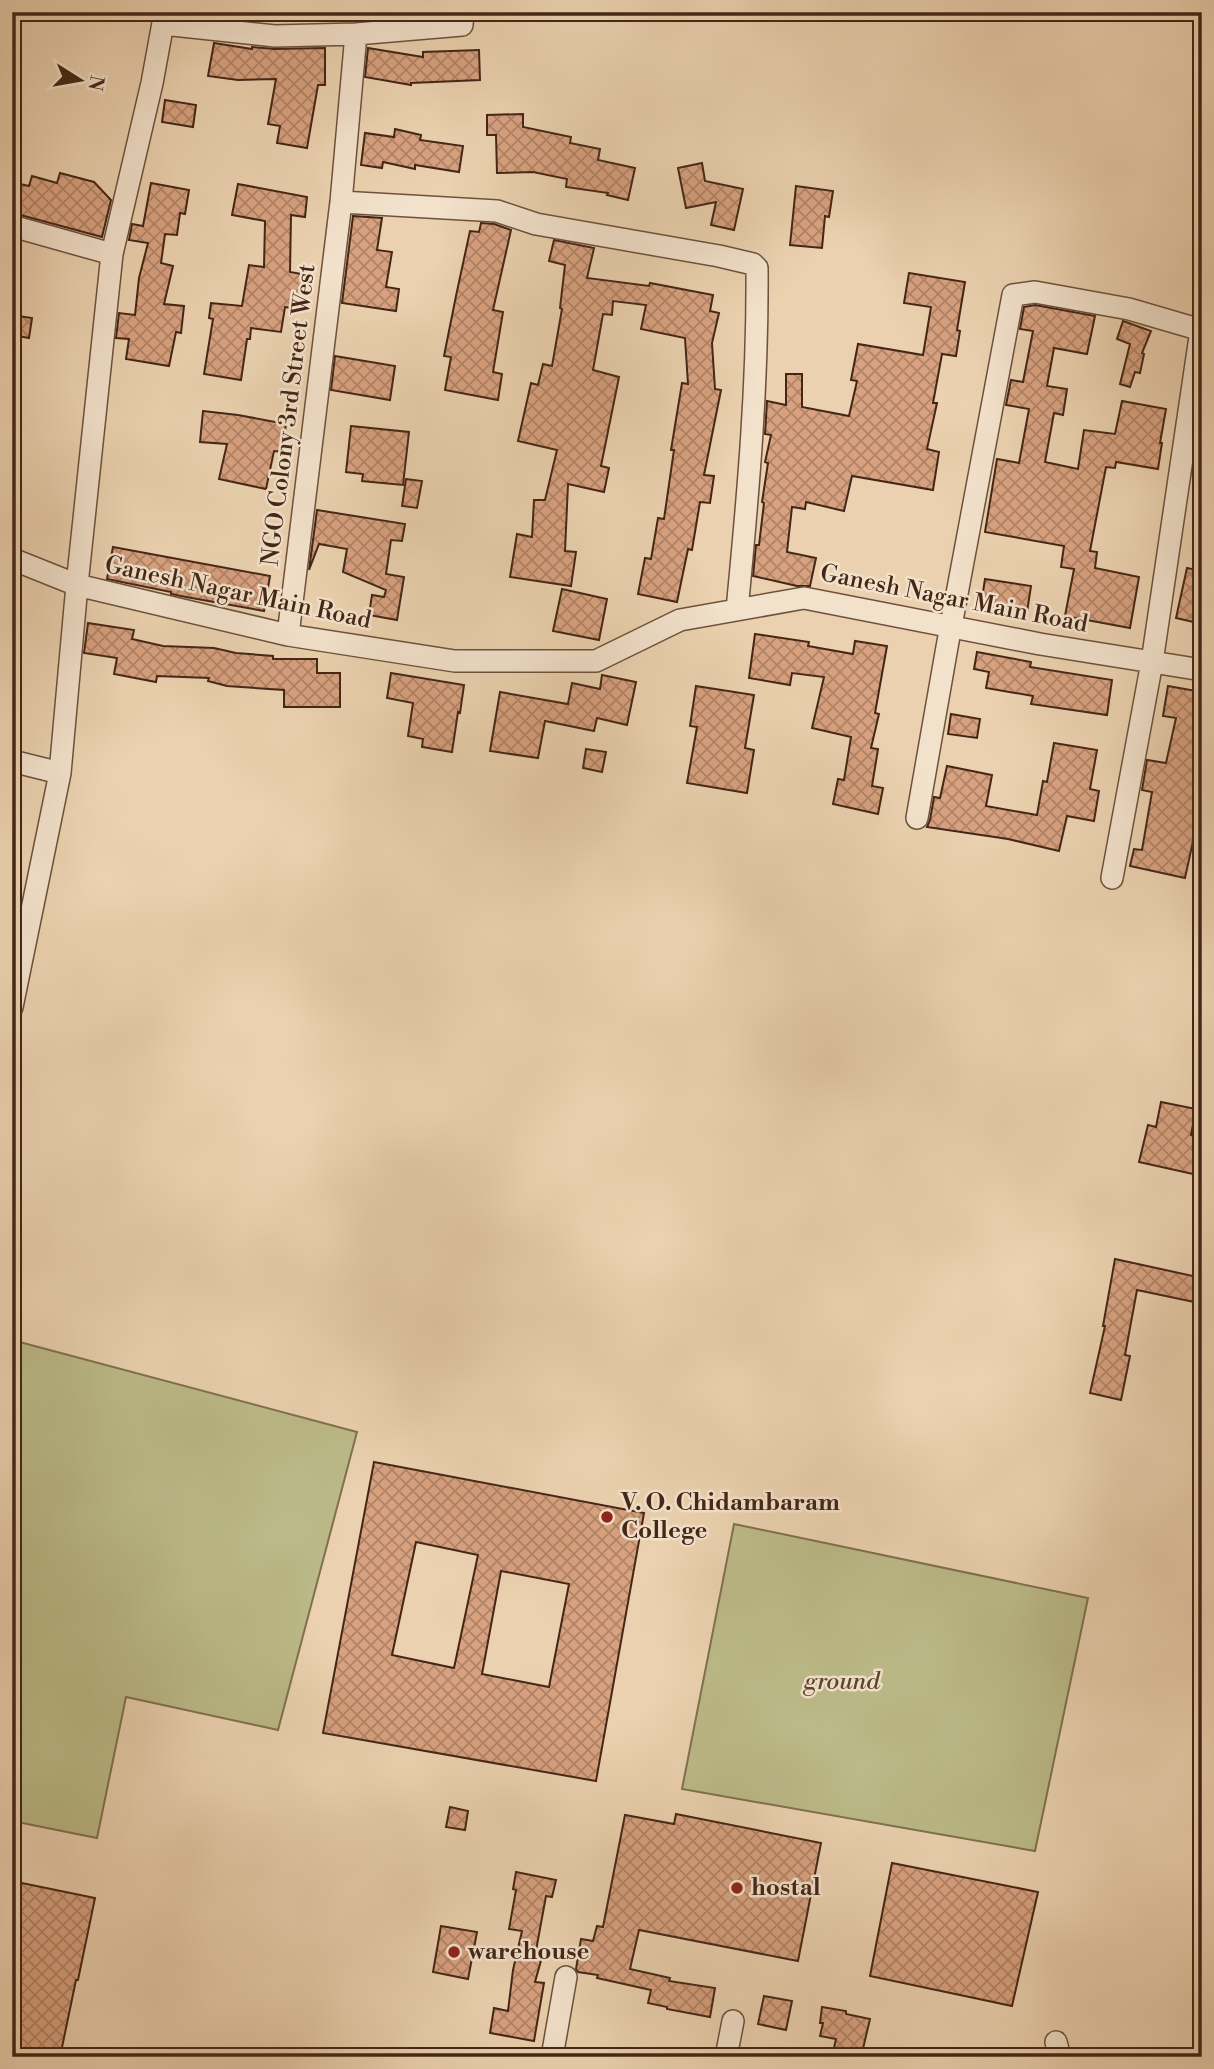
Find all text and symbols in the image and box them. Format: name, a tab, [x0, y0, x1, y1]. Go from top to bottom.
north arrow	[46, 46, 116, 116]
text: N	[82, 73, 109, 93]
street label: NGO Colony 3rd Street West	[256, 262, 322, 568]
street label: Ganesh Nagar Main Road	[102, 550, 374, 636]
street label: Ganesh Nagar Main Road	[818, 558, 1091, 640]
place label: V. O. Chidambaram College	[620, 1488, 840, 1546]
marker: V. O. Chidambaram College	[599, 1509, 615, 1525]
park label: ground	[802, 1667, 881, 1697]
place label: hostal	[751, 1873, 821, 1903]
marker: hostal	[729, 1880, 745, 1896]
place label: warehouse	[467, 1937, 589, 1967]
marker: warehouse	[446, 1944, 462, 1960]

